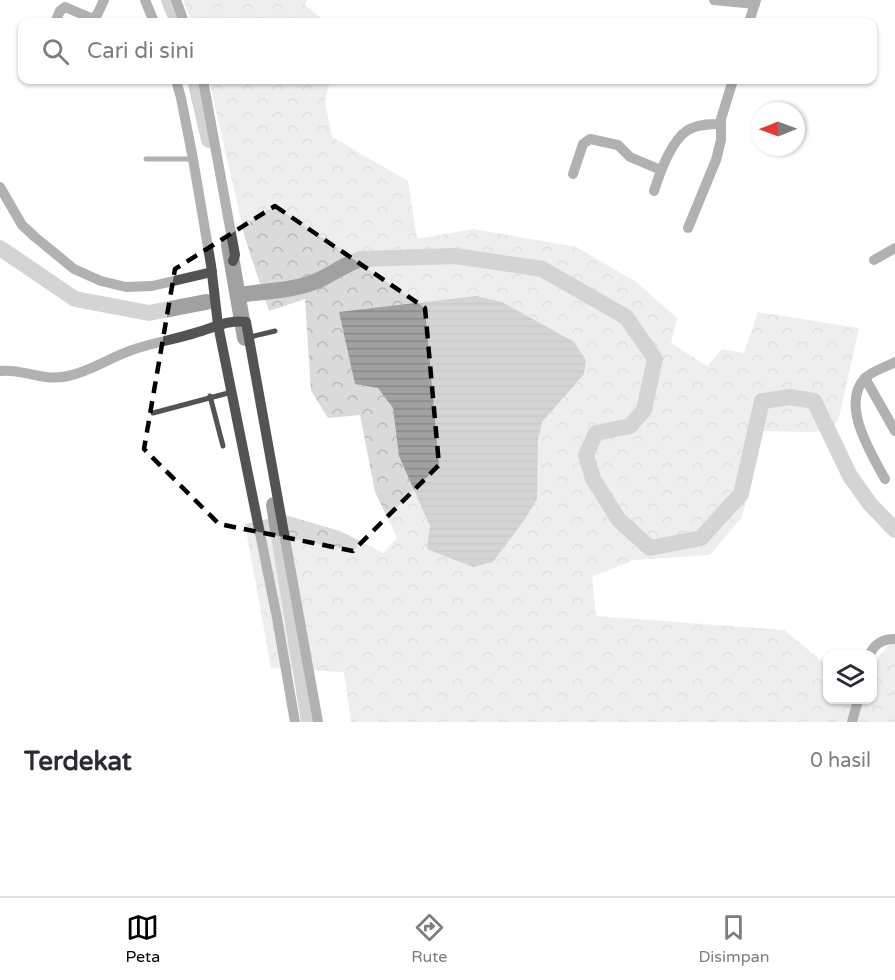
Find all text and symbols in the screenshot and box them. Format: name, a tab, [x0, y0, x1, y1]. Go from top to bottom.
search box	[18, 18, 877, 84]
icon: search	[39, 35, 72, 68]
text: Cari di sini	[87, 38, 194, 64]
north arrow	[751, 102, 805, 156]
map controls	[823, 650, 877, 704]
button: layers	[823, 650, 877, 704]
text: Terdekat	[24, 746, 132, 777]
text: 0 hasil	[810, 749, 871, 773]
tab: Peta	[126, 911, 160, 967]
tab: Rute	[411, 911, 447, 967]
tab: Disimpan	[698, 911, 769, 967]

